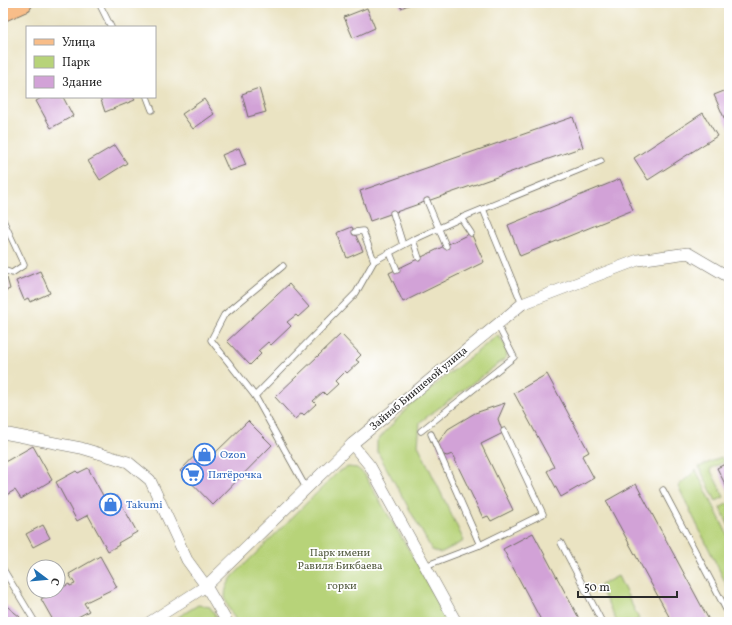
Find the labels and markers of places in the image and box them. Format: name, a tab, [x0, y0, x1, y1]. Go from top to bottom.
shop icon: Ozon	[192, 442, 218, 468]
place label: Ozon	[220, 448, 246, 463]
supermarket icon: Пятёрочка	[179, 462, 205, 488]
place label: Пятёрочка	[208, 468, 262, 483]
shop icon: Takumi	[98, 492, 124, 518]
place label: Takumi	[126, 498, 163, 513]

